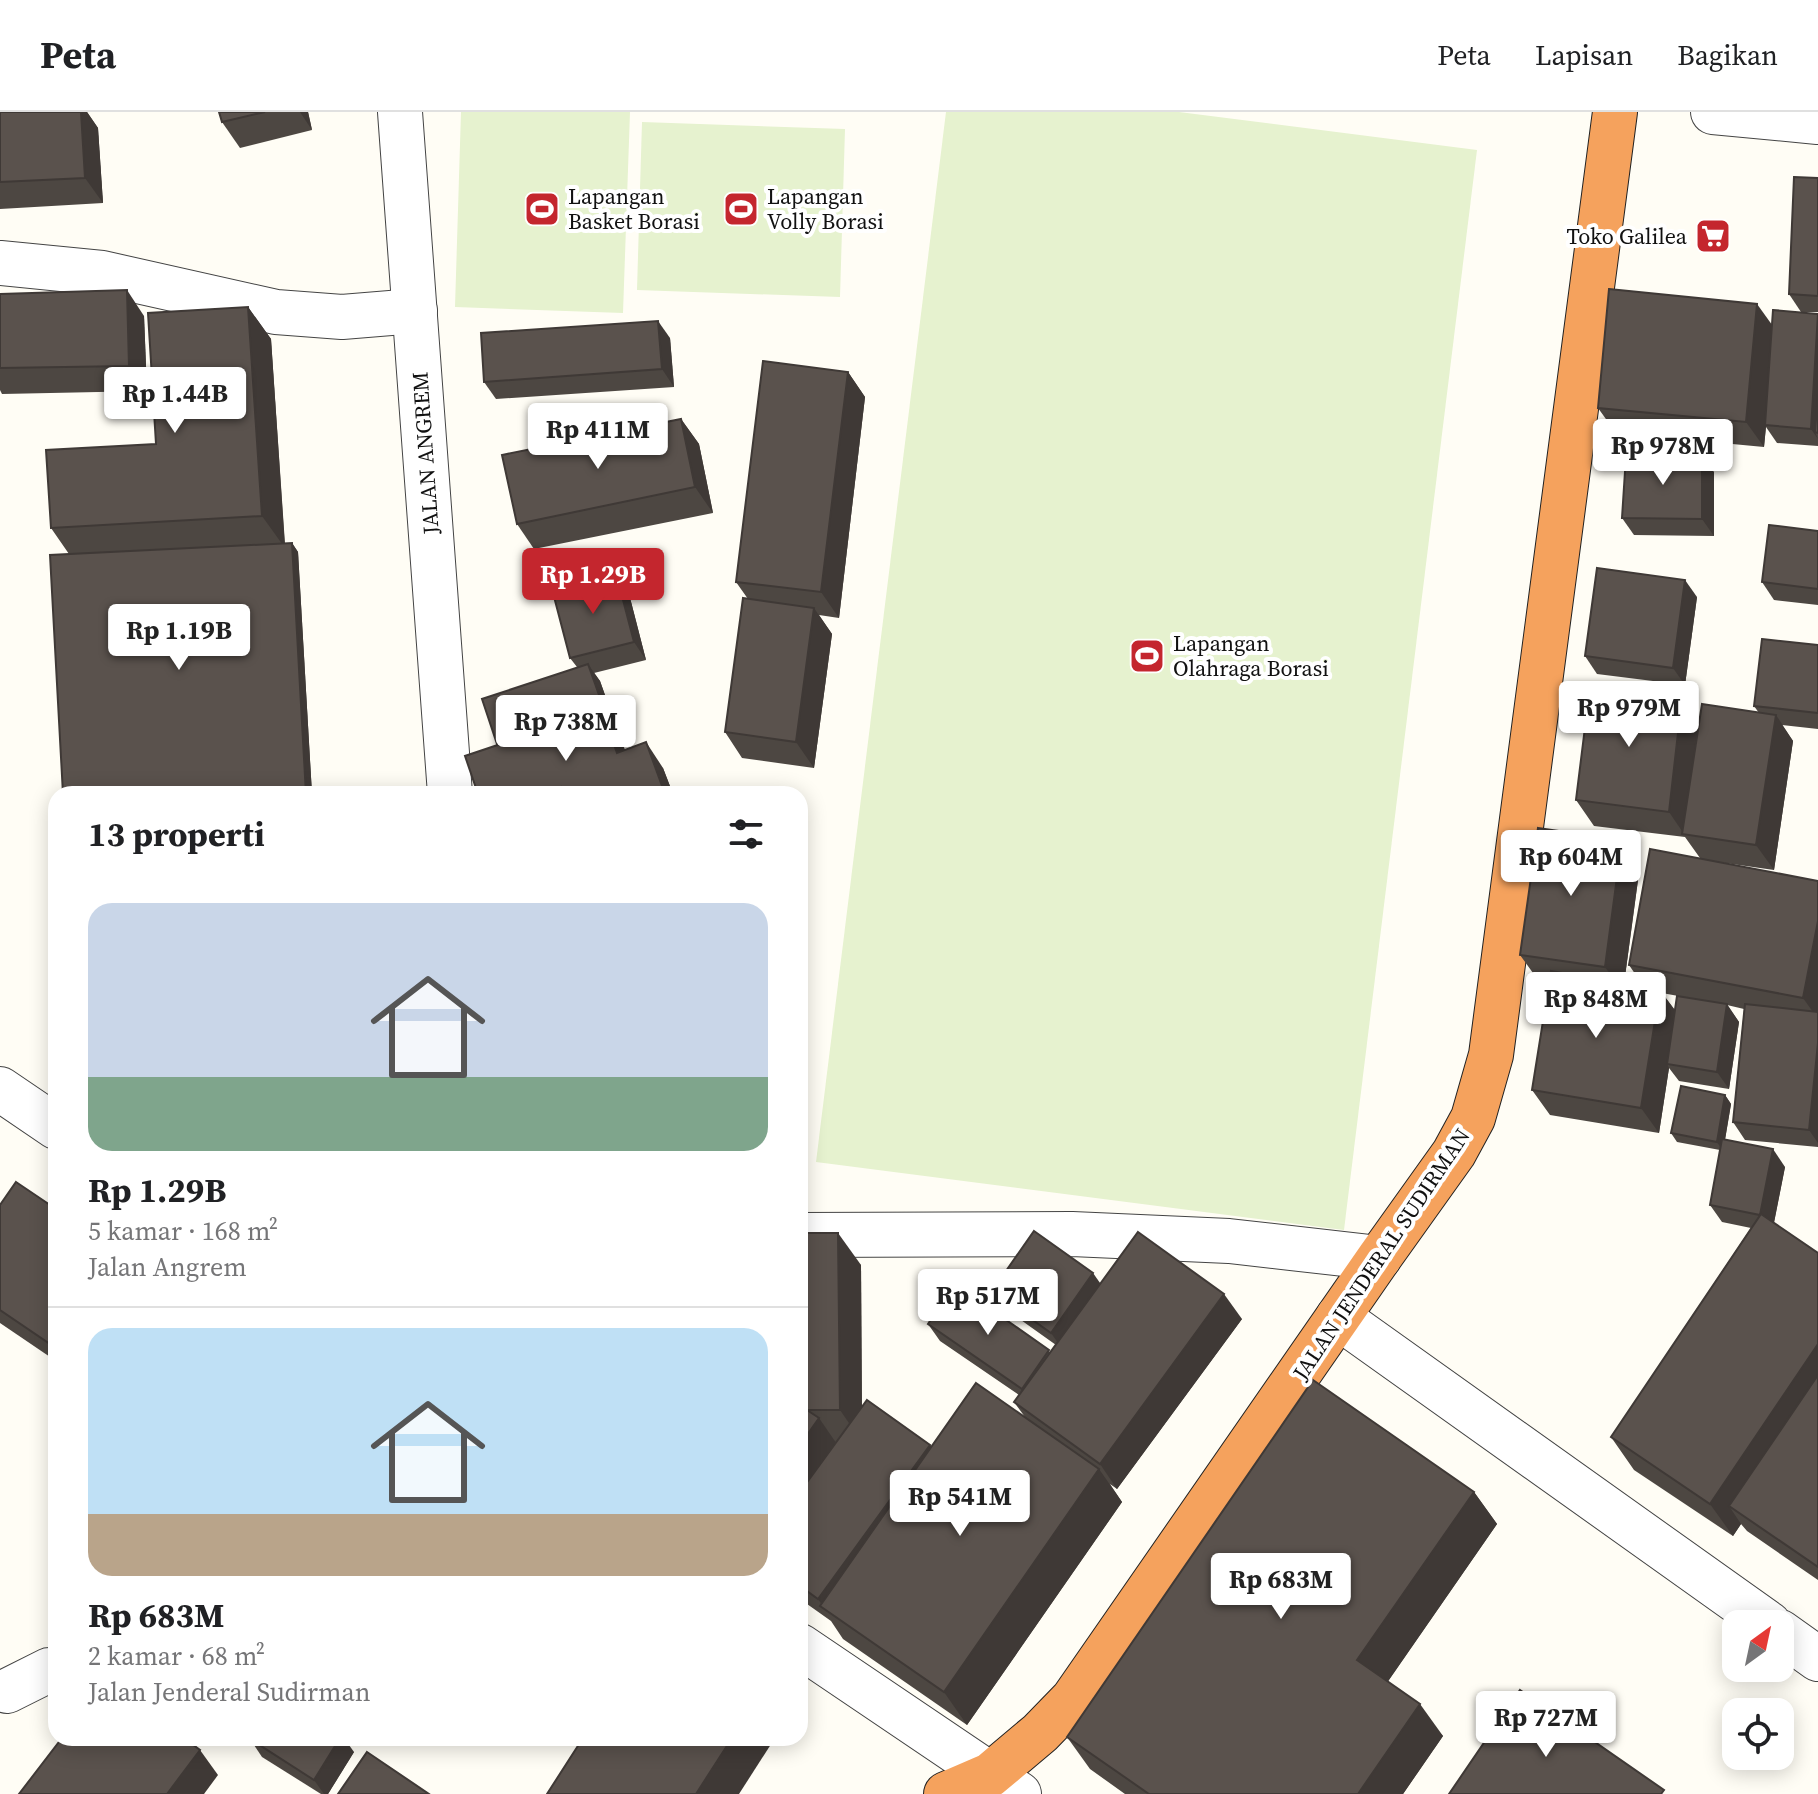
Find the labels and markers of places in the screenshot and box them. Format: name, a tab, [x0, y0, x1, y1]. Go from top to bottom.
place label: Lapangan Basket Borasi	[568, 181, 700, 236]
place label: Lapangan Volly Borasi	[767, 181, 884, 236]
sports icon: Lapangan Basket Borasi	[523, 190, 561, 228]
sports icon: Lapangan Volly Borasi	[722, 190, 760, 228]
supermarket icon: Toko Galilea	[1694, 217, 1732, 255]
place label: Toko Galilea	[1567, 221, 1688, 251]
pin: Rp 1.44B	[92, 367, 258, 435]
pin: Rp 411M	[524, 403, 672, 471]
pin: Rp 978M	[1589, 419, 1737, 487]
pin: Rp 1.29B	[510, 548, 676, 616]
pin: Rp 1.19B	[96, 604, 262, 672]
place label: Lapangan Olahraga Borasi	[1173, 628, 1329, 683]
sports icon: Lapangan Olahraga Borasi	[1128, 637, 1166, 675]
pin: Rp 979M	[1555, 681, 1703, 749]
pin: Rp 738M	[492, 695, 640, 763]
pin: Rp 604M	[1497, 830, 1645, 898]
pin: Rp 848M	[1522, 972, 1670, 1040]
pin: Rp 517M	[914, 1269, 1062, 1337]
pin: Rp 541M	[886, 1470, 1034, 1538]
pin: Rp 683M	[1207, 1553, 1355, 1621]
pin: Rp 727M	[1472, 1691, 1620, 1759]

